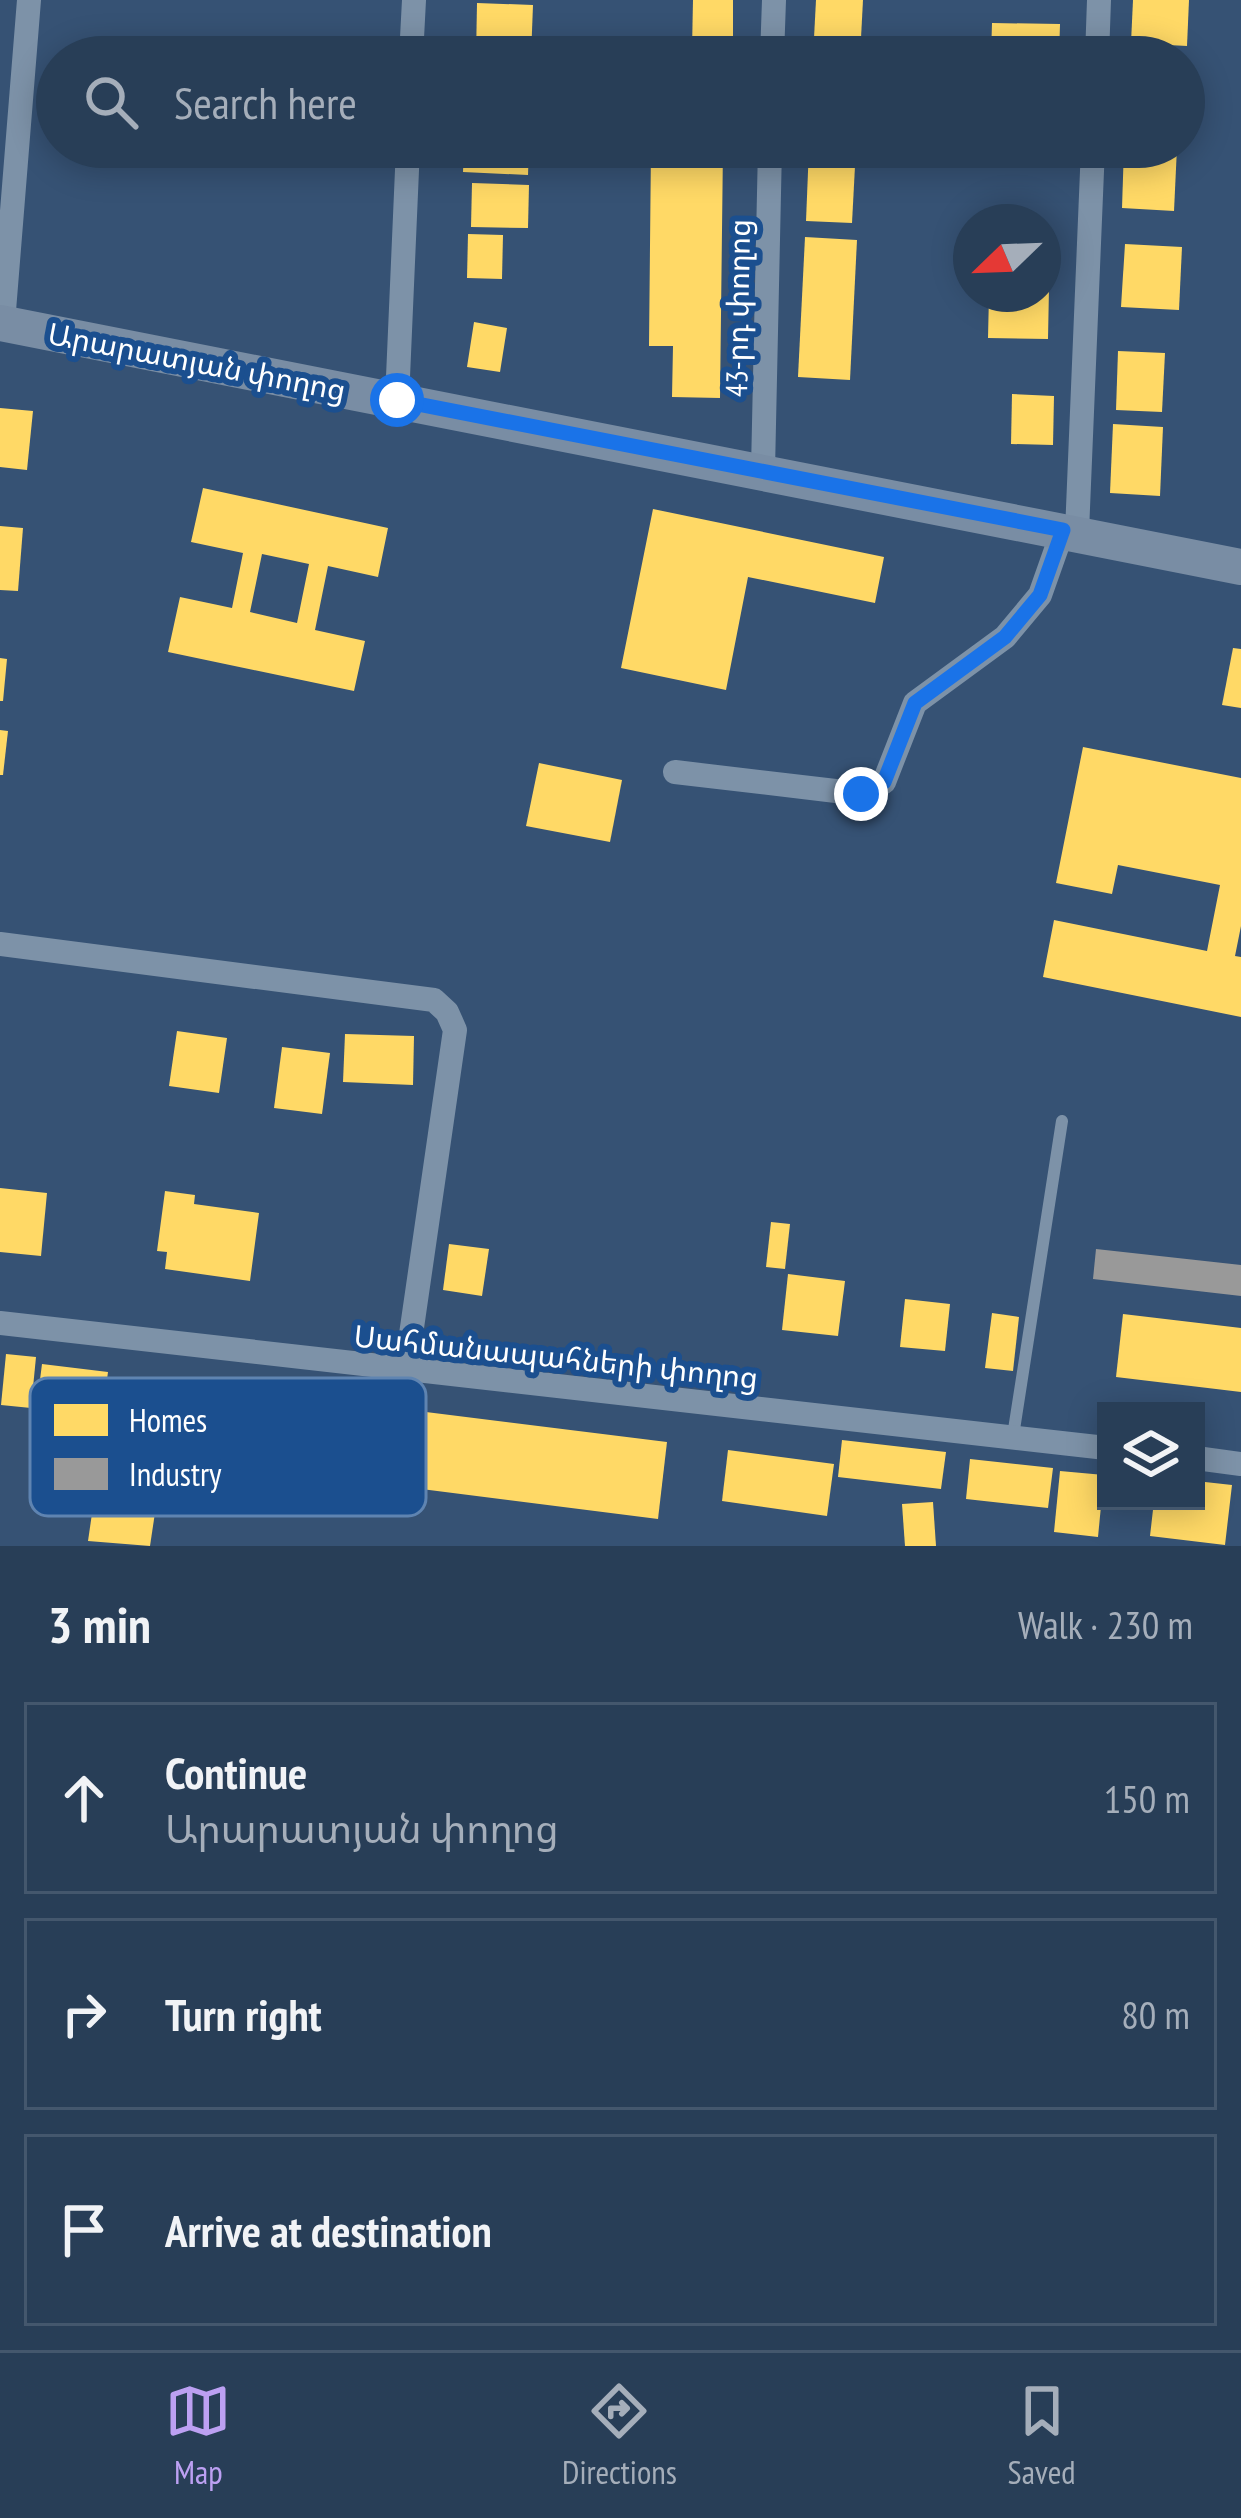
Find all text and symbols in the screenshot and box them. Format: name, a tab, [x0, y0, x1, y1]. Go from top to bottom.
search box	[36, 36, 1205, 168]
icon: search	[78, 69, 144, 135]
text: Search here	[174, 73, 357, 131]
north arrow	[953, 204, 1061, 312]
street label: 43-րդ փողոց	[716, 219, 758, 397]
street label: Արարատյան փողոց	[45, 313, 349, 409]
route start	[370, 373, 424, 427]
route end	[834, 767, 888, 821]
street label: Սահմանապահների փողոց	[352, 1315, 760, 1397]
legend	[30, 1378, 426, 1516]
text: Homes	[129, 1398, 207, 1441]
map controls	[1097, 1402, 1205, 1510]
button: layers	[1097, 1402, 1205, 1510]
text: Industry	[129, 1452, 222, 1495]
text: 3 min	[48, 1591, 151, 1657]
text: Walk · 230 m	[1018, 1599, 1193, 1650]
text: Continue	[165, 1743, 307, 1801]
icon: ahead	[51, 1765, 117, 1831]
text: 150 m	[1104, 1773, 1190, 1824]
text: Արարատյան փողոց	[165, 1803, 559, 1854]
icon: right	[51, 1981, 117, 2047]
text: Turn right	[165, 1985, 322, 2043]
text: 80 m	[1121, 1989, 1190, 2040]
icon: arrive	[51, 2197, 117, 2263]
text: Arrive at destination	[165, 2201, 492, 2259]
tab: Map	[165, 2378, 231, 2493]
tab: Directions	[562, 2378, 677, 2493]
tab: Saved	[1008, 2378, 1076, 2493]

